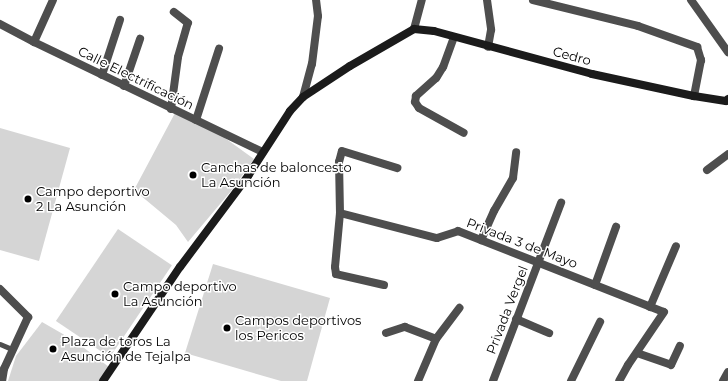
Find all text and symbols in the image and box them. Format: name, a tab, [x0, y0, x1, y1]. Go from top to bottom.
street label: Calle Electrificación	[76, 43, 196, 113]
street label: Cedro	[551, 43, 593, 69]
place label: Canchas de baloncesto La Asunción	[201, 160, 352, 191]
marker: Canchas de baloncesto La Asunción	[188, 170, 198, 180]
place label: Campo deportivo 2 La Asunción	[36, 184, 150, 215]
marker: Campo deportivo 2 La Asunción	[23, 194, 33, 204]
street label: Privada 3 de Mayo	[464, 215, 580, 271]
street label: Privada Vergel	[483, 264, 531, 356]
place label: Campo deportivo La Asunción	[123, 279, 237, 310]
marker: Campo deportivo La Asunción	[110, 289, 120, 299]
place label: Campos deportivos los Pericos	[235, 313, 361, 344]
marker: Campos deportivos los Pericos	[222, 323, 232, 333]
place label: Plaza de toros La Asunción de Tejalpa	[61, 334, 191, 365]
marker: Plaza de toros La Asunción de Tejalpa	[48, 344, 58, 354]

